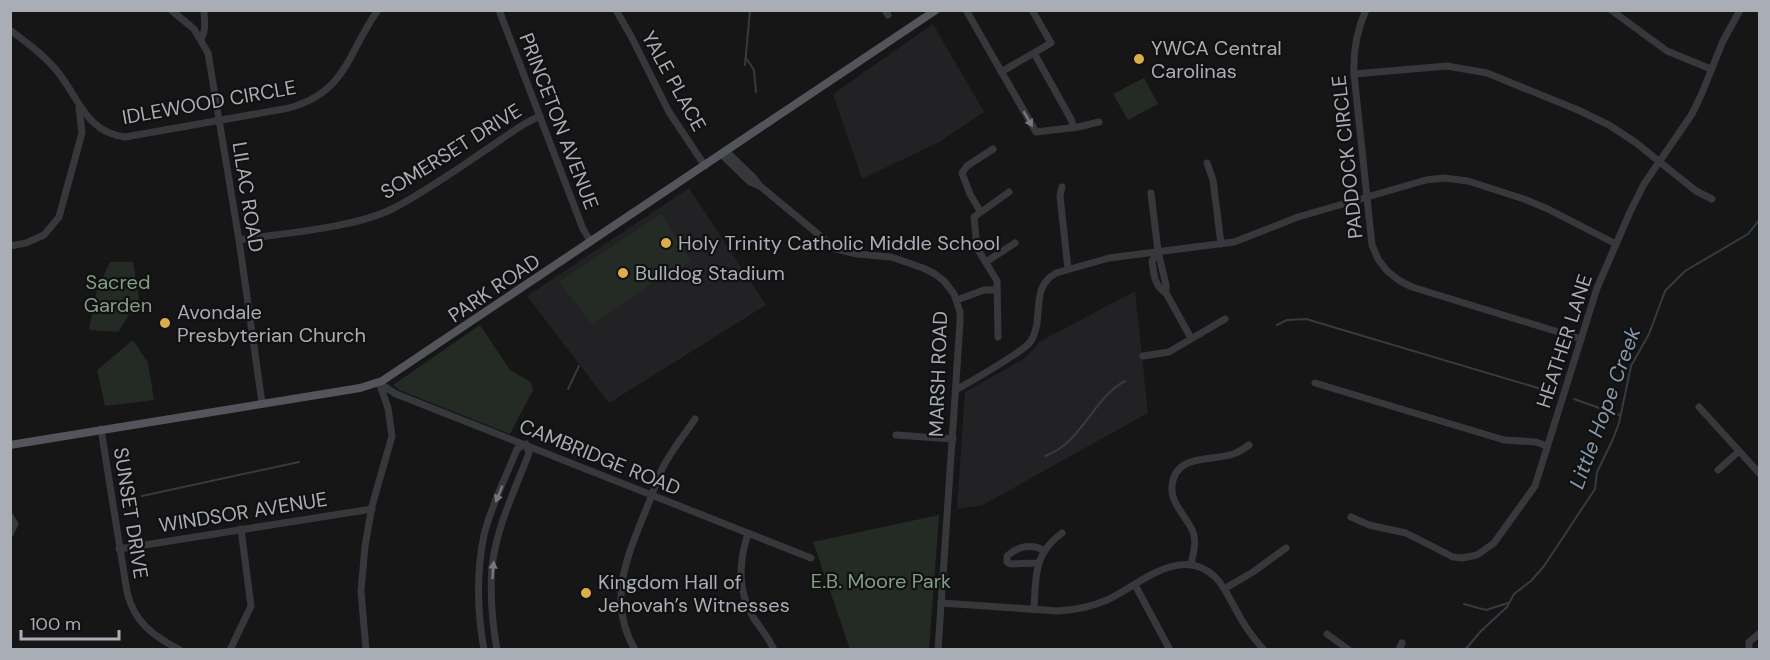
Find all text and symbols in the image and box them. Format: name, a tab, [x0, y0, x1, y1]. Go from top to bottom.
street label: YALE PLACE	[636, 26, 712, 136]
street label: PRINCETON AVENUE	[513, 29, 605, 213]
place label: YWCA Central Carolinas	[1151, 35, 1282, 84]
marker: YWCA Central Carolinas	[1132, 52, 1146, 66]
street label: IDLEWOOD CIRCLE	[120, 74, 298, 130]
street label: PADDOCK CIRCLE	[1325, 74, 1369, 240]
street label: SOMERSET DRIVE	[376, 97, 526, 205]
one-way arrow	[1022, 110, 1032, 127]
street label: LILAC ROAD	[226, 140, 270, 254]
place label: Holy Trinity Catholic Middle School	[678, 230, 1000, 256]
marker: Holy Trinity Catholic Middle School	[659, 236, 673, 250]
street label: PARK ROAD	[443, 248, 545, 328]
place label: Bulldog Stadium	[635, 260, 785, 286]
marker: Bulldog Stadium	[616, 266, 630, 280]
park label: Sacred Garden	[84, 269, 152, 318]
street label: HEATHER LANE	[1530, 271, 1598, 411]
place label: Avondale Presbyterian Church	[177, 299, 366, 348]
street label: MARSH ROAD	[923, 311, 953, 437]
marker: Avondale Presbyterian Church	[158, 316, 172, 330]
water label: Little Hope Creek	[1563, 323, 1647, 493]
street label: CAMBRIDGE ROAD	[516, 413, 684, 501]
street label: SUNSET DRIVE	[108, 445, 154, 581]
one-way arrow	[494, 485, 503, 503]
street label: WINDSOR AVENUE	[157, 486, 329, 538]
one-way arrow	[488, 561, 498, 580]
park label: E.B. Moore Park	[811, 568, 951, 594]
place label: Kingdom Hall of Jehovah’s Witnesses	[598, 569, 790, 618]
marker: Kingdom Hall of Jehovah’s Witnesses	[579, 586, 593, 600]
scale bar	[21, 603, 118, 641]
text: 100 m	[30, 612, 81, 636]

